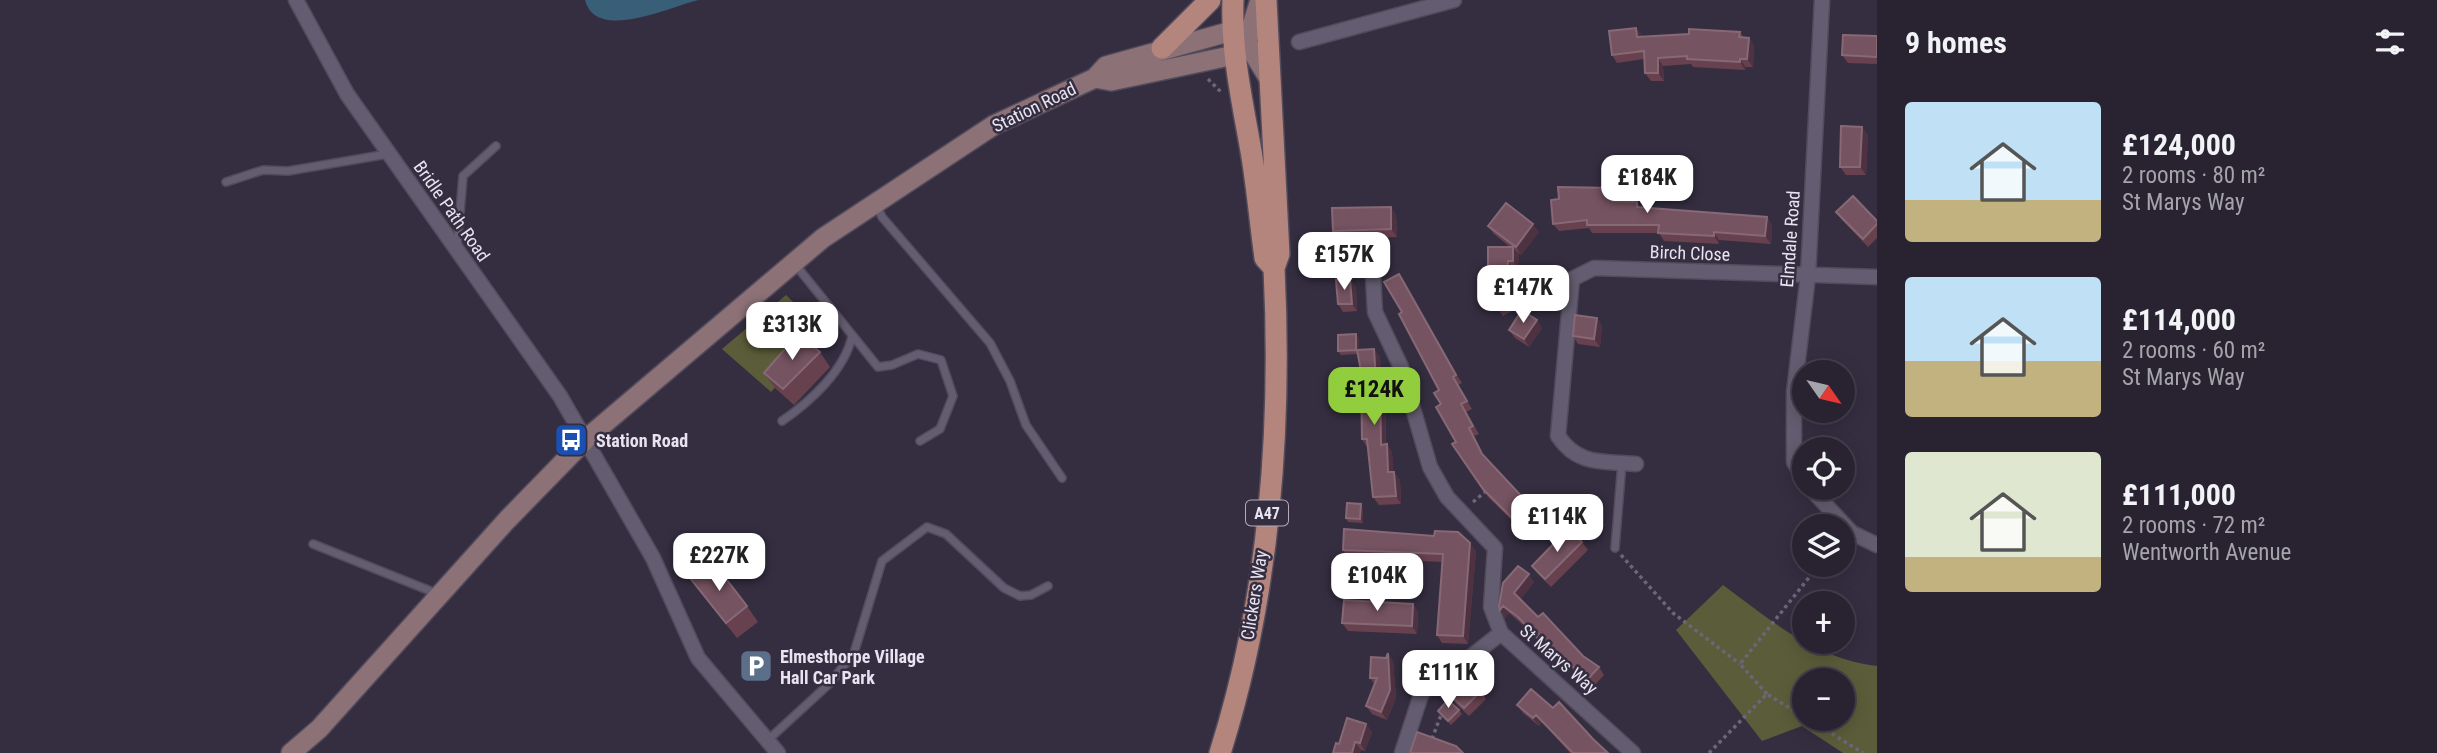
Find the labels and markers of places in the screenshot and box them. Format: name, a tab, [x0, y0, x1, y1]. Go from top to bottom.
pin: £184K	[1598, 156, 1696, 215]
pin: £157K	[1295, 232, 1393, 292]
pin: £147K	[1474, 266, 1572, 325]
pin: £313K	[743, 302, 841, 362]
pin: £124K	[1325, 368, 1423, 427]
bus stop icon: Station Road	[552, 421, 590, 459]
place label: Station Road	[596, 430, 688, 451]
pin: £114K	[1508, 494, 1606, 554]
pin: £227K	[670, 534, 768, 593]
pin: £104K	[1328, 554, 1426, 613]
place label: Elmesthorpe Village Hall Car Park	[780, 646, 925, 688]
parking icon: Elmesthorpe Village Hall Car Park	[737, 647, 775, 685]
pin: £111K	[1399, 650, 1497, 710]

